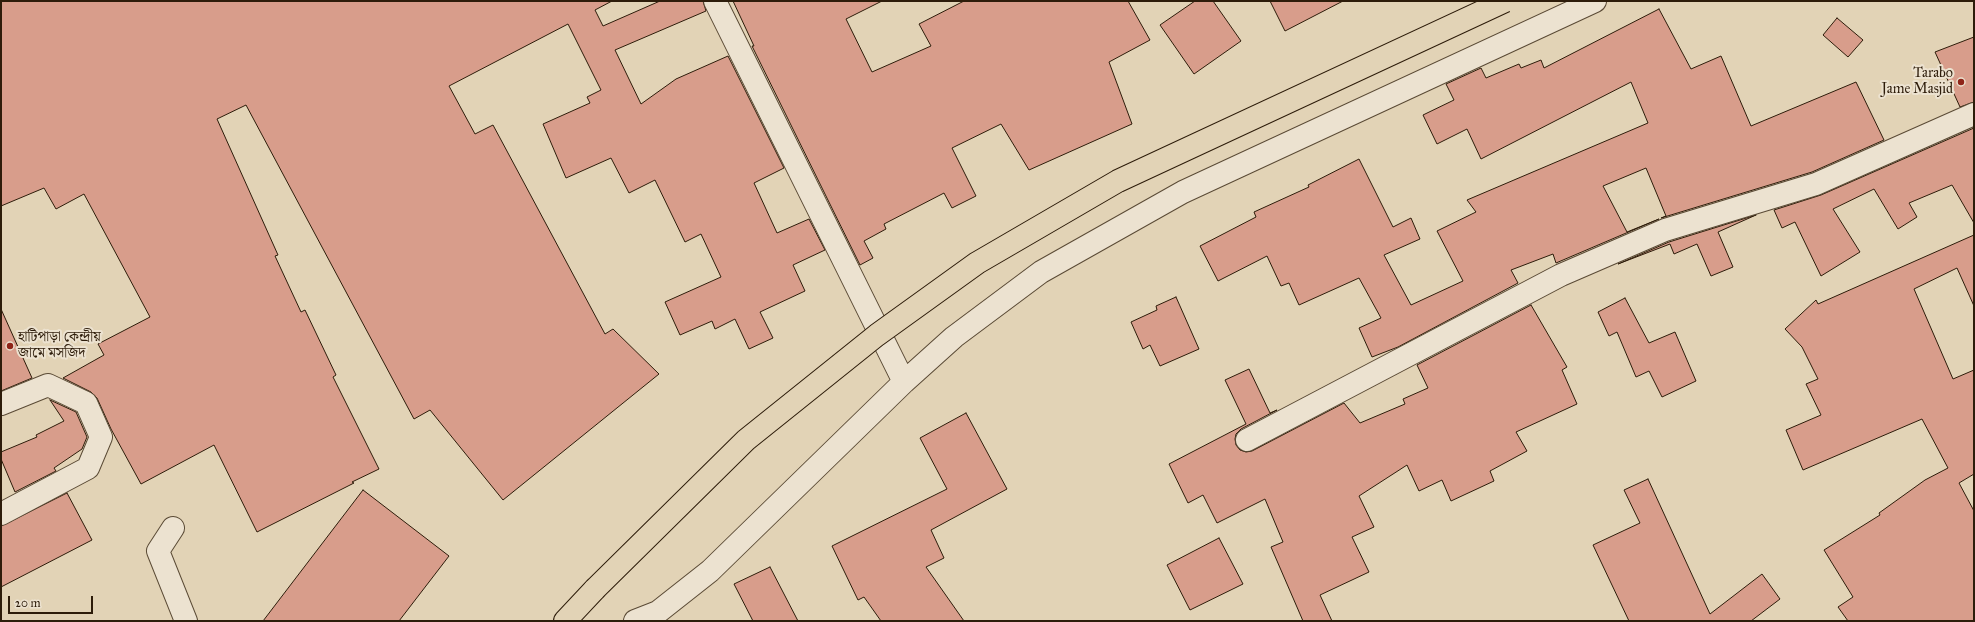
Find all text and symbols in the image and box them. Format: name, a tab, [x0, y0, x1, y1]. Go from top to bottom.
place label: Tarabo Jame Masjid	[1882, 66, 1953, 98]
marker: Tarabo Jame Masjid	[1956, 77, 1966, 87]
place label: হাটিপাড়া কেন্দ্রীয় জামে মসজিদ	[18, 330, 101, 362]
marker: হাটিপাড়া কেন্দ্রীয় জামে মসজিদ	[5, 341, 15, 351]
scale bar	[10, 588, 95, 614]
text: 20 m	[15, 596, 41, 610]

